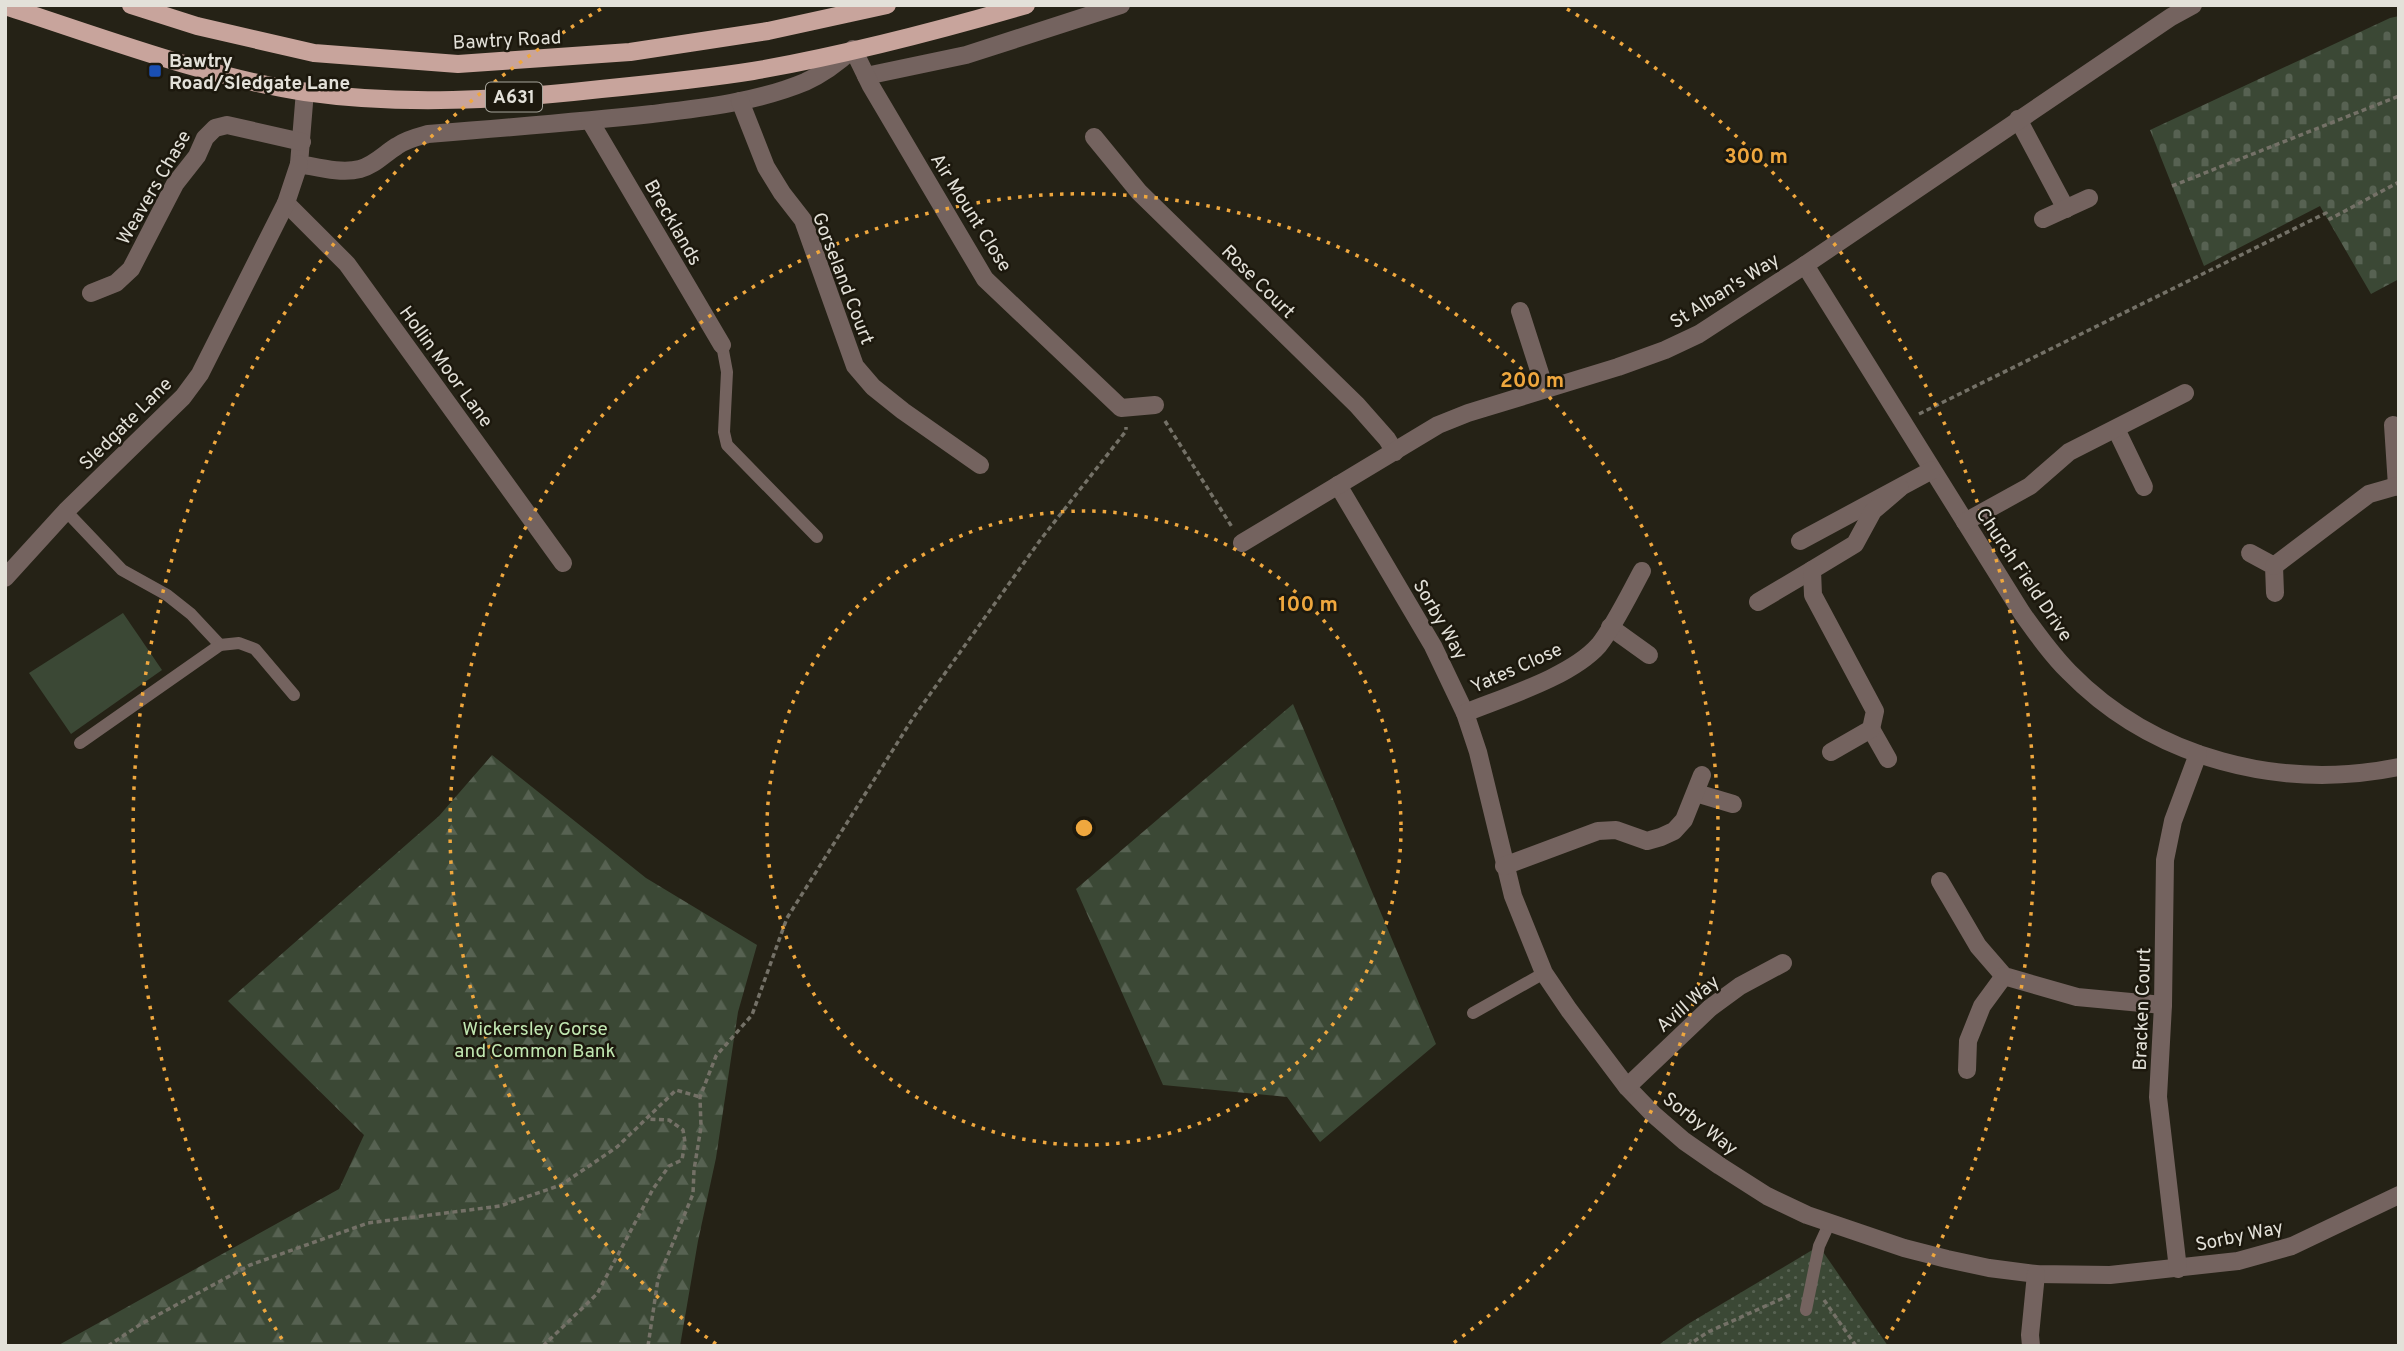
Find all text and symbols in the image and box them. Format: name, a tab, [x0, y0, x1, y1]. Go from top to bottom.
street label: Bawtry Road	[452, 26, 562, 56]
place label: Bawtry Road/Sledgate Lane	[169, 50, 350, 96]
marker: Bawtry Road/Sledgate Lane	[147, 63, 163, 79]
road number: A631	[486, 82, 542, 112]
street label: Weavers Chase	[112, 126, 197, 250]
text: 300 m	[1724, 144, 1788, 171]
street label: Air Mount Close	[924, 149, 1016, 277]
street label: Brecklands	[638, 176, 706, 270]
street label: Gorseland Court	[806, 209, 878, 348]
street label: Rose Court	[1216, 240, 1300, 324]
street label: St Alban's Way	[1666, 249, 1784, 335]
street label: Hollin Moor Lane	[393, 302, 498, 433]
text: 200 m	[1500, 368, 1564, 395]
street label: Sledgate Lane	[75, 373, 178, 476]
street label: Church Field Drive	[1970, 504, 2077, 647]
street label: Sorby Way	[1407, 575, 1472, 665]
text: 100 m	[1278, 592, 1338, 619]
street label: Yates Close	[1467, 638, 1566, 700]
centre of rings	[1072, 816, 1096, 840]
street label: Bracken Court	[2129, 947, 2157, 1071]
street label: Avill Way	[1652, 971, 1725, 1039]
park label: Wickersley Gorse and Common Bank	[454, 1018, 616, 1064]
street label: Sorby Way	[1657, 1088, 1742, 1161]
street label: Sorby Way	[2193, 1216, 2285, 1258]

